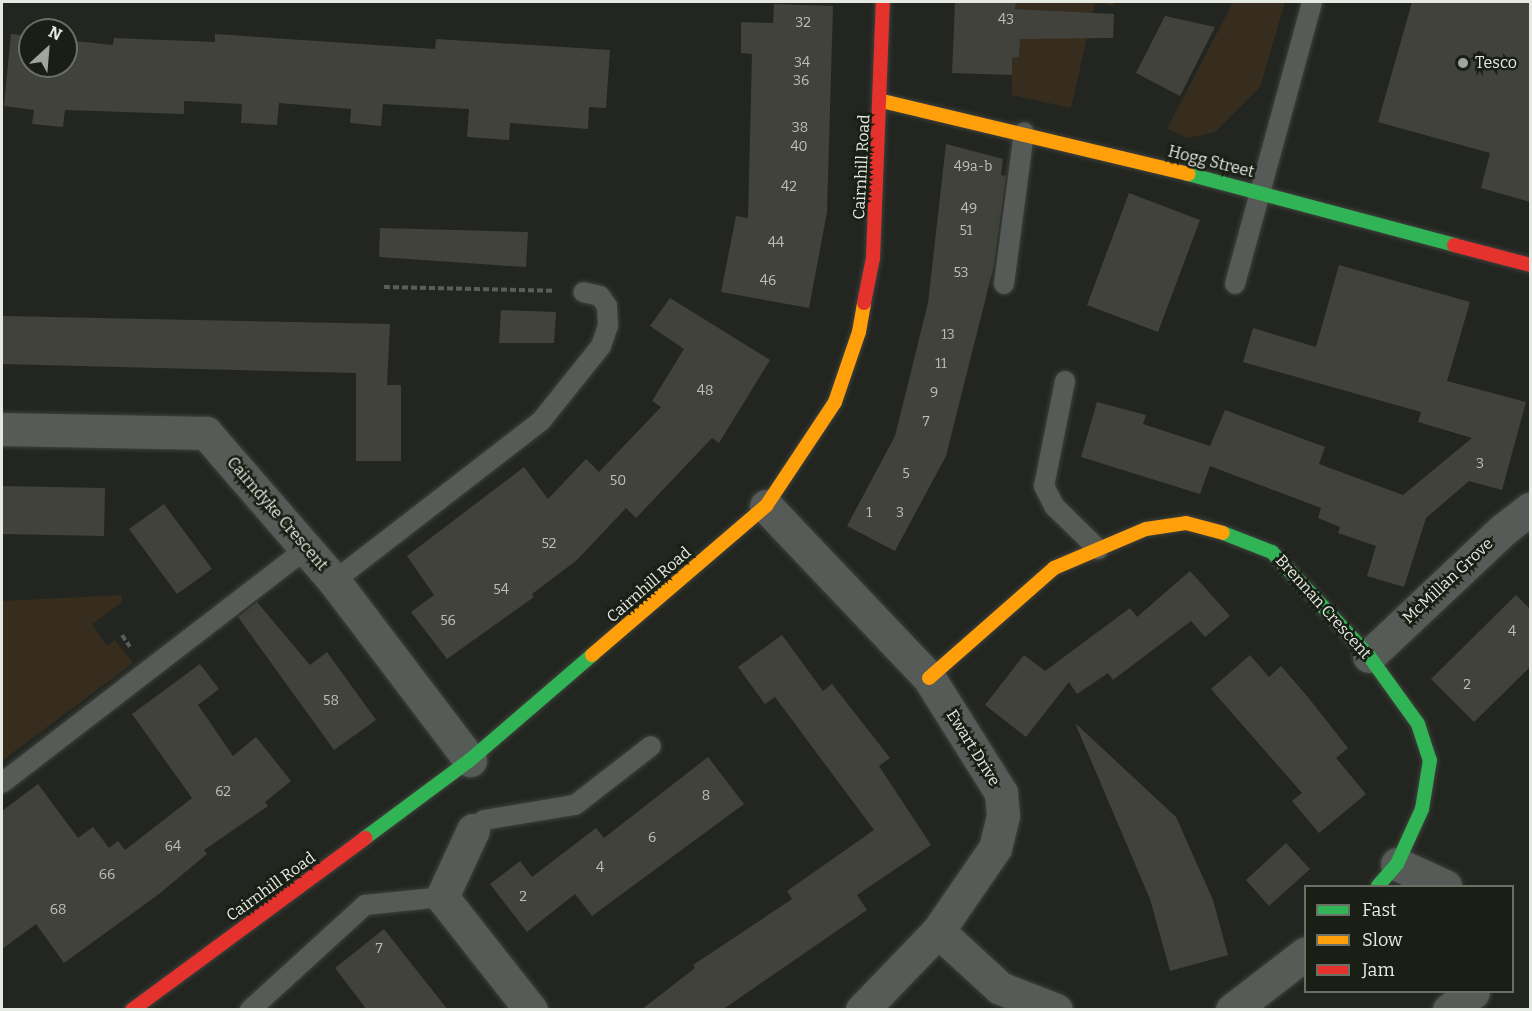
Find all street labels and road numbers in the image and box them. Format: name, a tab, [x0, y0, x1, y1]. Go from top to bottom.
street label: Cairnhill Road	[850, 114, 874, 220]
street label: Hogg Street	[1166, 142, 1256, 182]
street label: Cairndyke Crescent	[223, 453, 331, 575]
street label: McMillan Grove	[1399, 534, 1497, 628]
street label: Cairnhill Road	[603, 543, 695, 627]
street label: Brennan Crescent	[1271, 551, 1375, 663]
street label: Ewart Drive	[942, 706, 1004, 790]
street label: Cairnhill Road	[223, 848, 319, 926]

